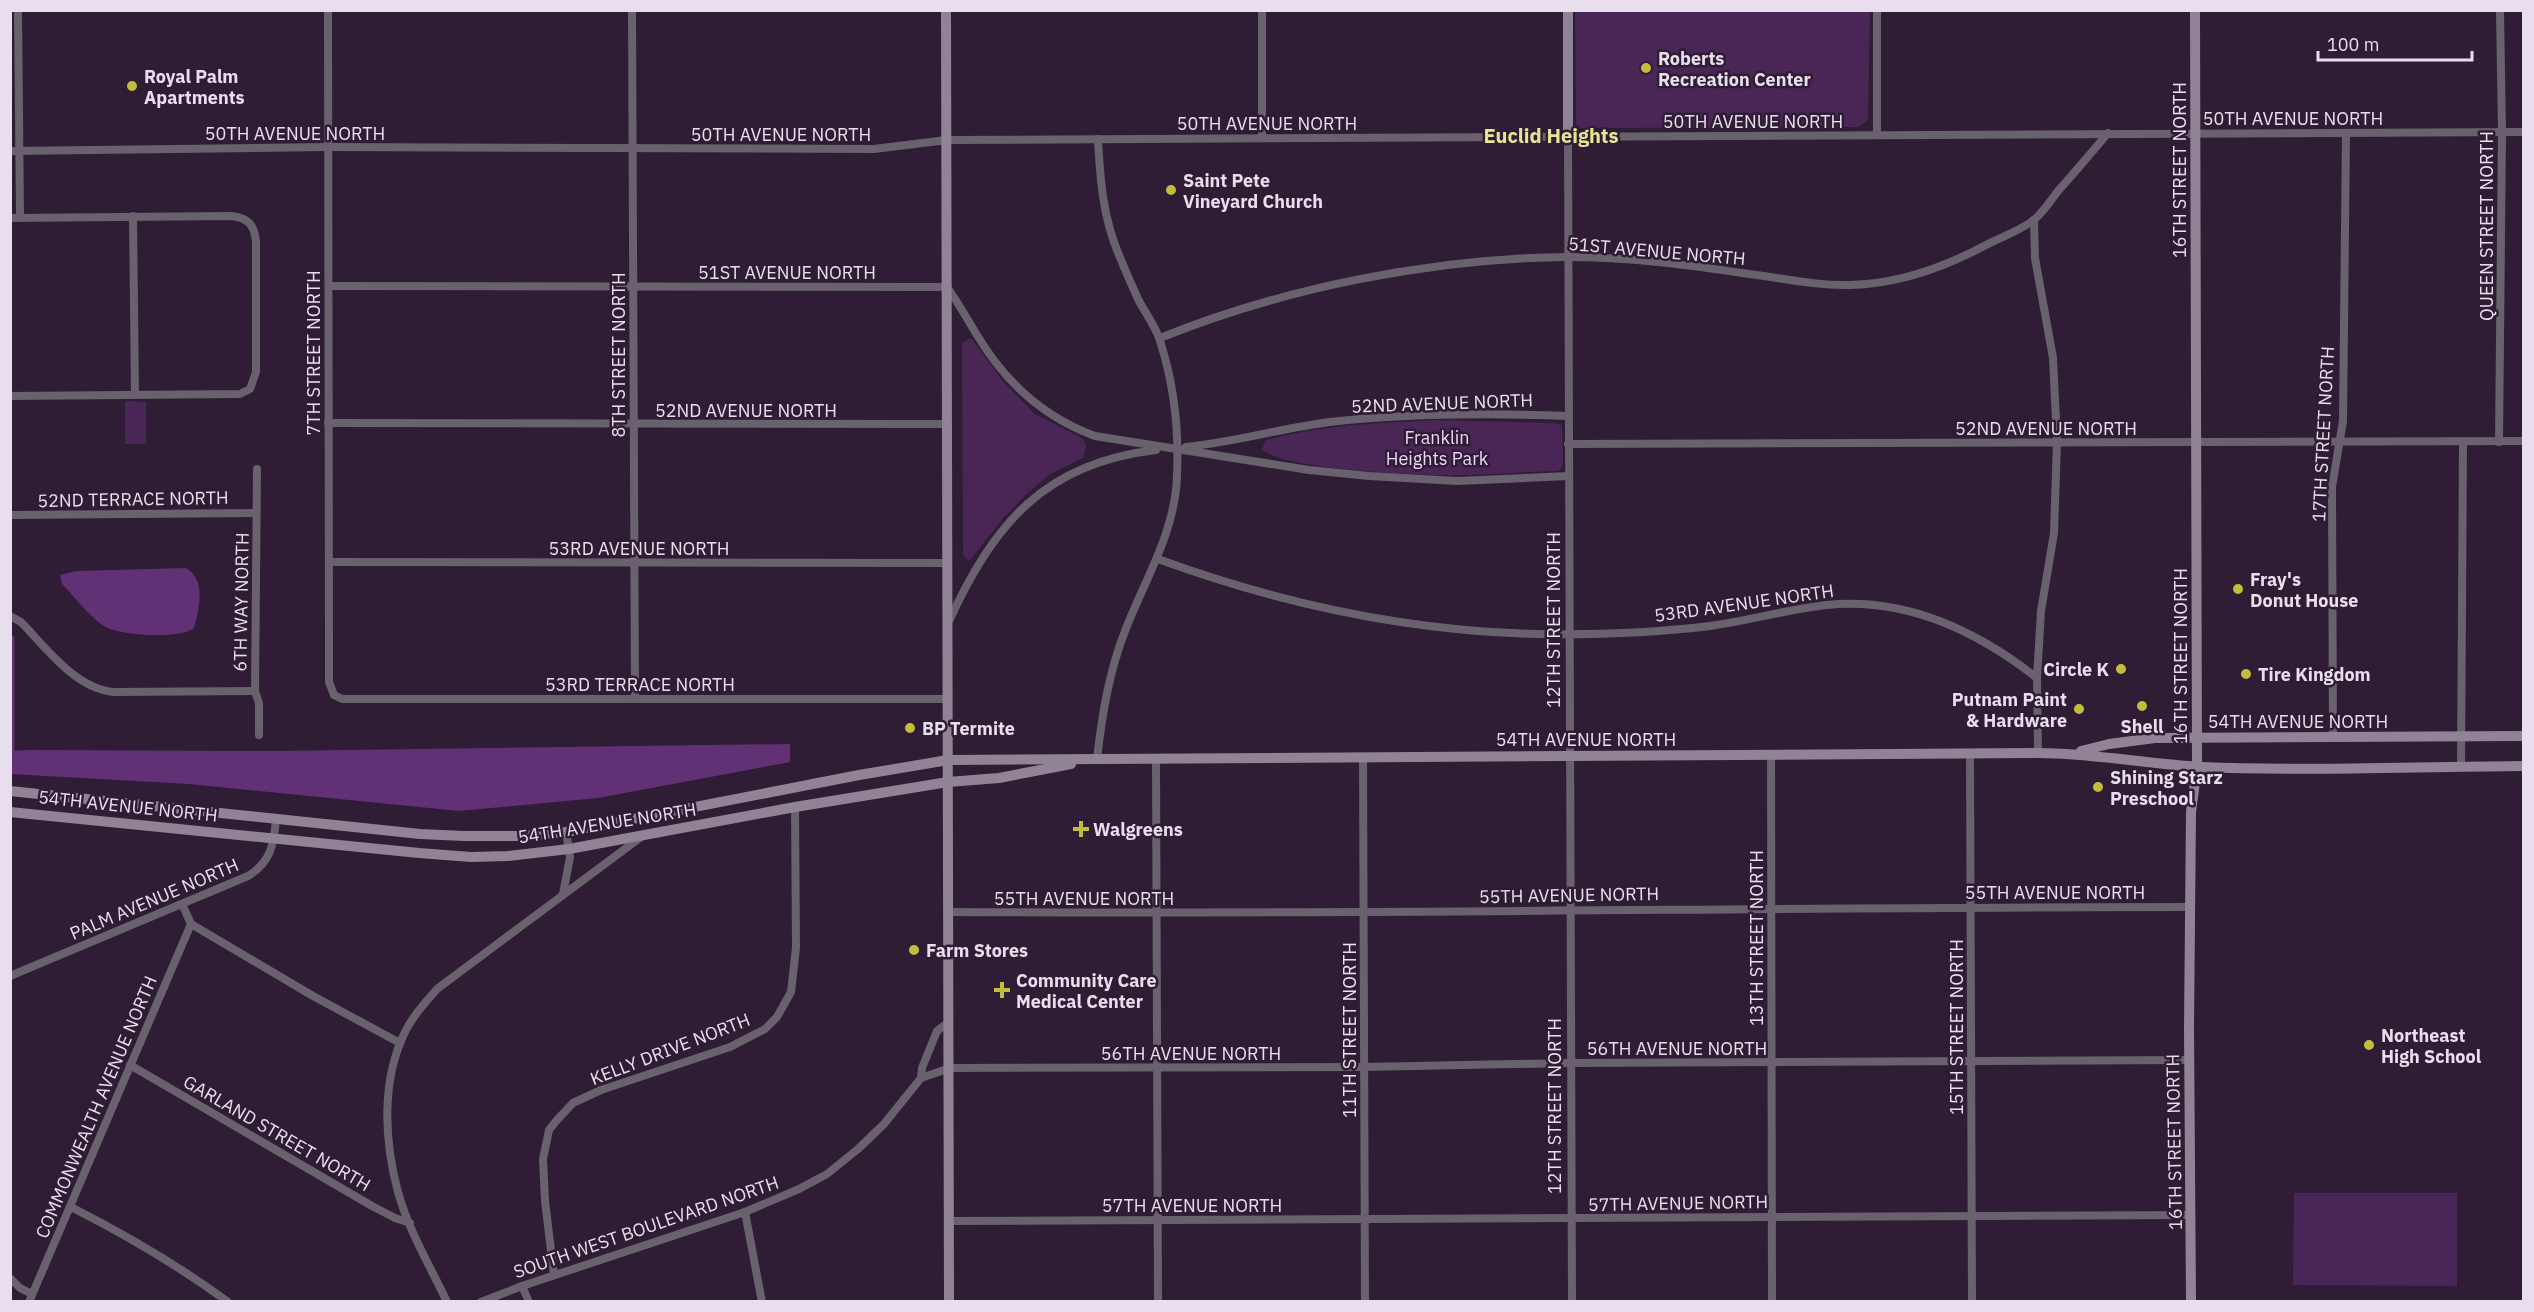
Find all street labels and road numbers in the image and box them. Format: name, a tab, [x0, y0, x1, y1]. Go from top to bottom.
street label: 16TH STREET NORTH	[2168, 82, 2191, 258]
street label: 50TH AVENUE NORTH	[2203, 107, 2383, 130]
street label: 50TH AVENUE NORTH	[1663, 110, 1843, 133]
street label: 50TH AVENUE NORTH	[1177, 112, 1357, 135]
street label: 50TH AVENUE NORTH	[205, 122, 385, 145]
street label: 50TH AVENUE NORTH	[691, 123, 871, 146]
street label: QUEEN STREET NORTH	[2475, 131, 2498, 321]
street label: 51ST AVENUE NORTH	[1567, 232, 1747, 270]
street label: 51ST AVENUE NORTH	[698, 261, 876, 284]
street label: 7TH STREET NORTH	[302, 270, 325, 436]
street label: 8TH STREET NORTH	[607, 272, 630, 438]
street label: 17TH STREET NORTH	[2307, 346, 2339, 522]
street label: 52ND AVENUE NORTH	[1351, 388, 1533, 418]
street label: 52ND AVENUE NORTH	[655, 399, 837, 422]
street label: 52ND AVENUE NORTH	[1955, 417, 2137, 440]
street label: 52ND TERRACE NORTH	[37, 486, 229, 512]
street label: 6TH WAY NORTH	[228, 532, 254, 672]
street label: 12TH STREET NORTH	[1542, 532, 1565, 708]
street label: 53RD AVENUE NORTH	[549, 537, 729, 560]
street label: 16TH STREET NORTH	[2169, 568, 2192, 744]
street label: 53RD AVENUE NORTH	[1653, 579, 1835, 627]
street label: 53RD TERRACE NORTH	[545, 673, 735, 696]
street label: 54TH AVENUE NORTH	[2208, 710, 2388, 733]
street label: 54TH AVENUE NORTH	[1496, 728, 1676, 751]
street label: 54TH AVENUE NORTH	[37, 785, 219, 827]
street label: 54TH AVENUE NORTH	[516, 798, 698, 848]
street label: 13TH STREET NORTH	[1745, 850, 1768, 1026]
street label: PALM AVENUE NORTH	[66, 853, 242, 945]
street label: 55TH AVENUE NORTH	[1965, 881, 2145, 904]
street label: 55TH AVENUE NORTH	[1479, 882, 1659, 908]
street label: 55TH AVENUE NORTH	[994, 887, 1174, 910]
street label: 15TH STREET NORTH	[1945, 939, 1968, 1115]
street label: 11TH STREET NORTH	[1338, 942, 1361, 1118]
street label: COMMONWEALTH AVENUE NORTH	[30, 972, 162, 1242]
street label: KELLY DRIVE NORTH	[587, 1008, 753, 1090]
street label: 12TH STREET NORTH	[1543, 1018, 1566, 1194]
street label: 56TH AVENUE NORTH	[1587, 1037, 1767, 1060]
street label: 56TH AVENUE NORTH	[1101, 1042, 1281, 1065]
street label: 16TH STREET NORTH	[2161, 1054, 2187, 1230]
street label: GARLAND STREET NORTH	[179, 1070, 375, 1196]
street label: SOUTH WEST BOULEVARD NORTH	[510, 1171, 782, 1283]
street label: 57TH AVENUE NORTH	[1588, 1190, 1768, 1216]
street label: 57TH AVENUE NORTH	[1102, 1194, 1282, 1217]

